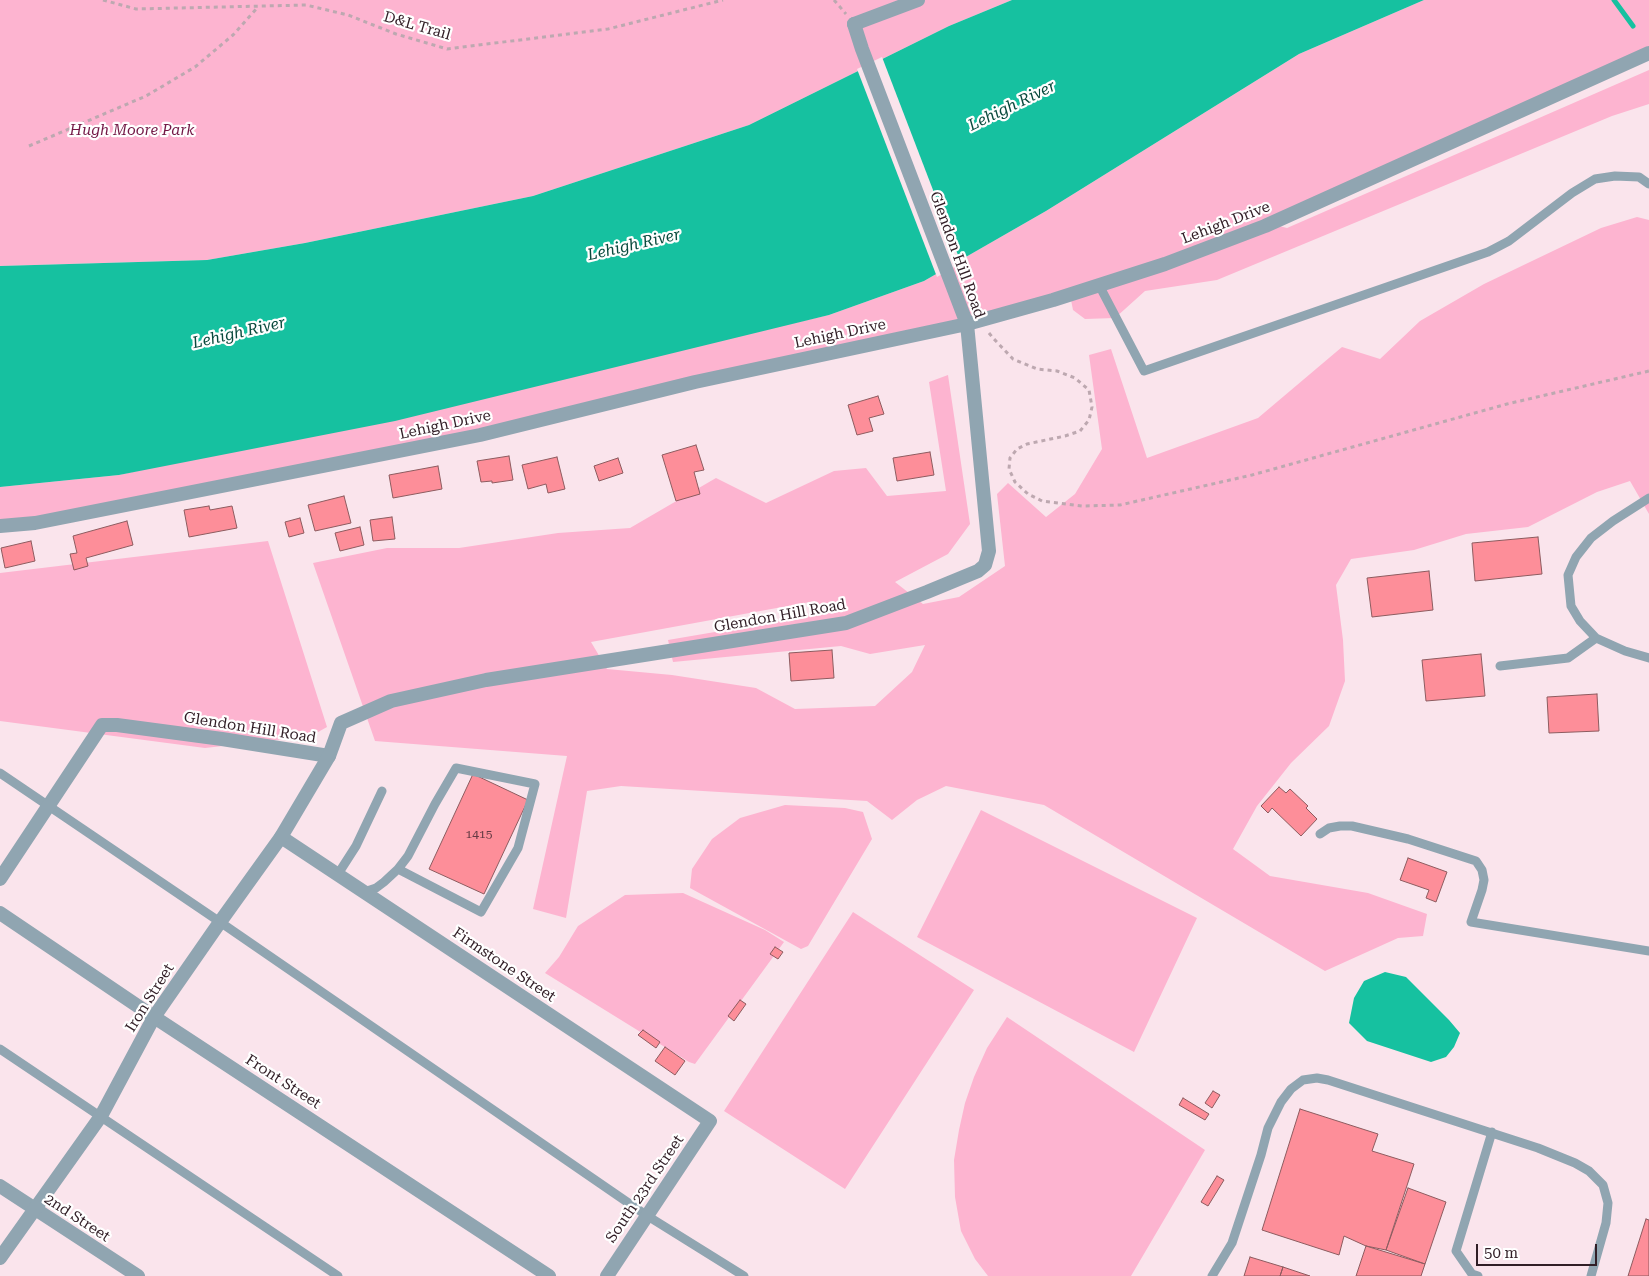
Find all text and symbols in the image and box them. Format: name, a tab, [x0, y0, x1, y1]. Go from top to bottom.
street label: D&L Trail	[381, 8, 453, 44]
water label: Lehigh River	[965, 77, 1059, 135]
park label: Hugh Moore Park	[70, 122, 194, 140]
street label: Glendon Hill Road	[926, 189, 988, 321]
street label: Lehigh Drive	[1179, 198, 1273, 248]
water label: Lehigh River	[586, 225, 682, 265]
water label: Lehigh River	[191, 313, 287, 353]
street label: Lehigh Drive	[793, 316, 887, 352]
street label: Lehigh Drive	[398, 407, 492, 443]
street label: Glendon Hill Road	[713, 596, 847, 636]
street label: Glendon Hill Road	[183, 709, 317, 747]
house number: 1415	[466, 827, 492, 841]
street label: Firmstone Street	[449, 924, 559, 1006]
street label: Iron Street	[122, 960, 178, 1036]
street label: Front Street	[242, 1051, 324, 1113]
street label: South 23rd Street	[602, 1132, 688, 1246]
street label: 2nd Street	[41, 1190, 113, 1246]
scale bar	[1479, 1234, 1600, 1266]
text: 50 m	[1484, 1244, 1518, 1262]

